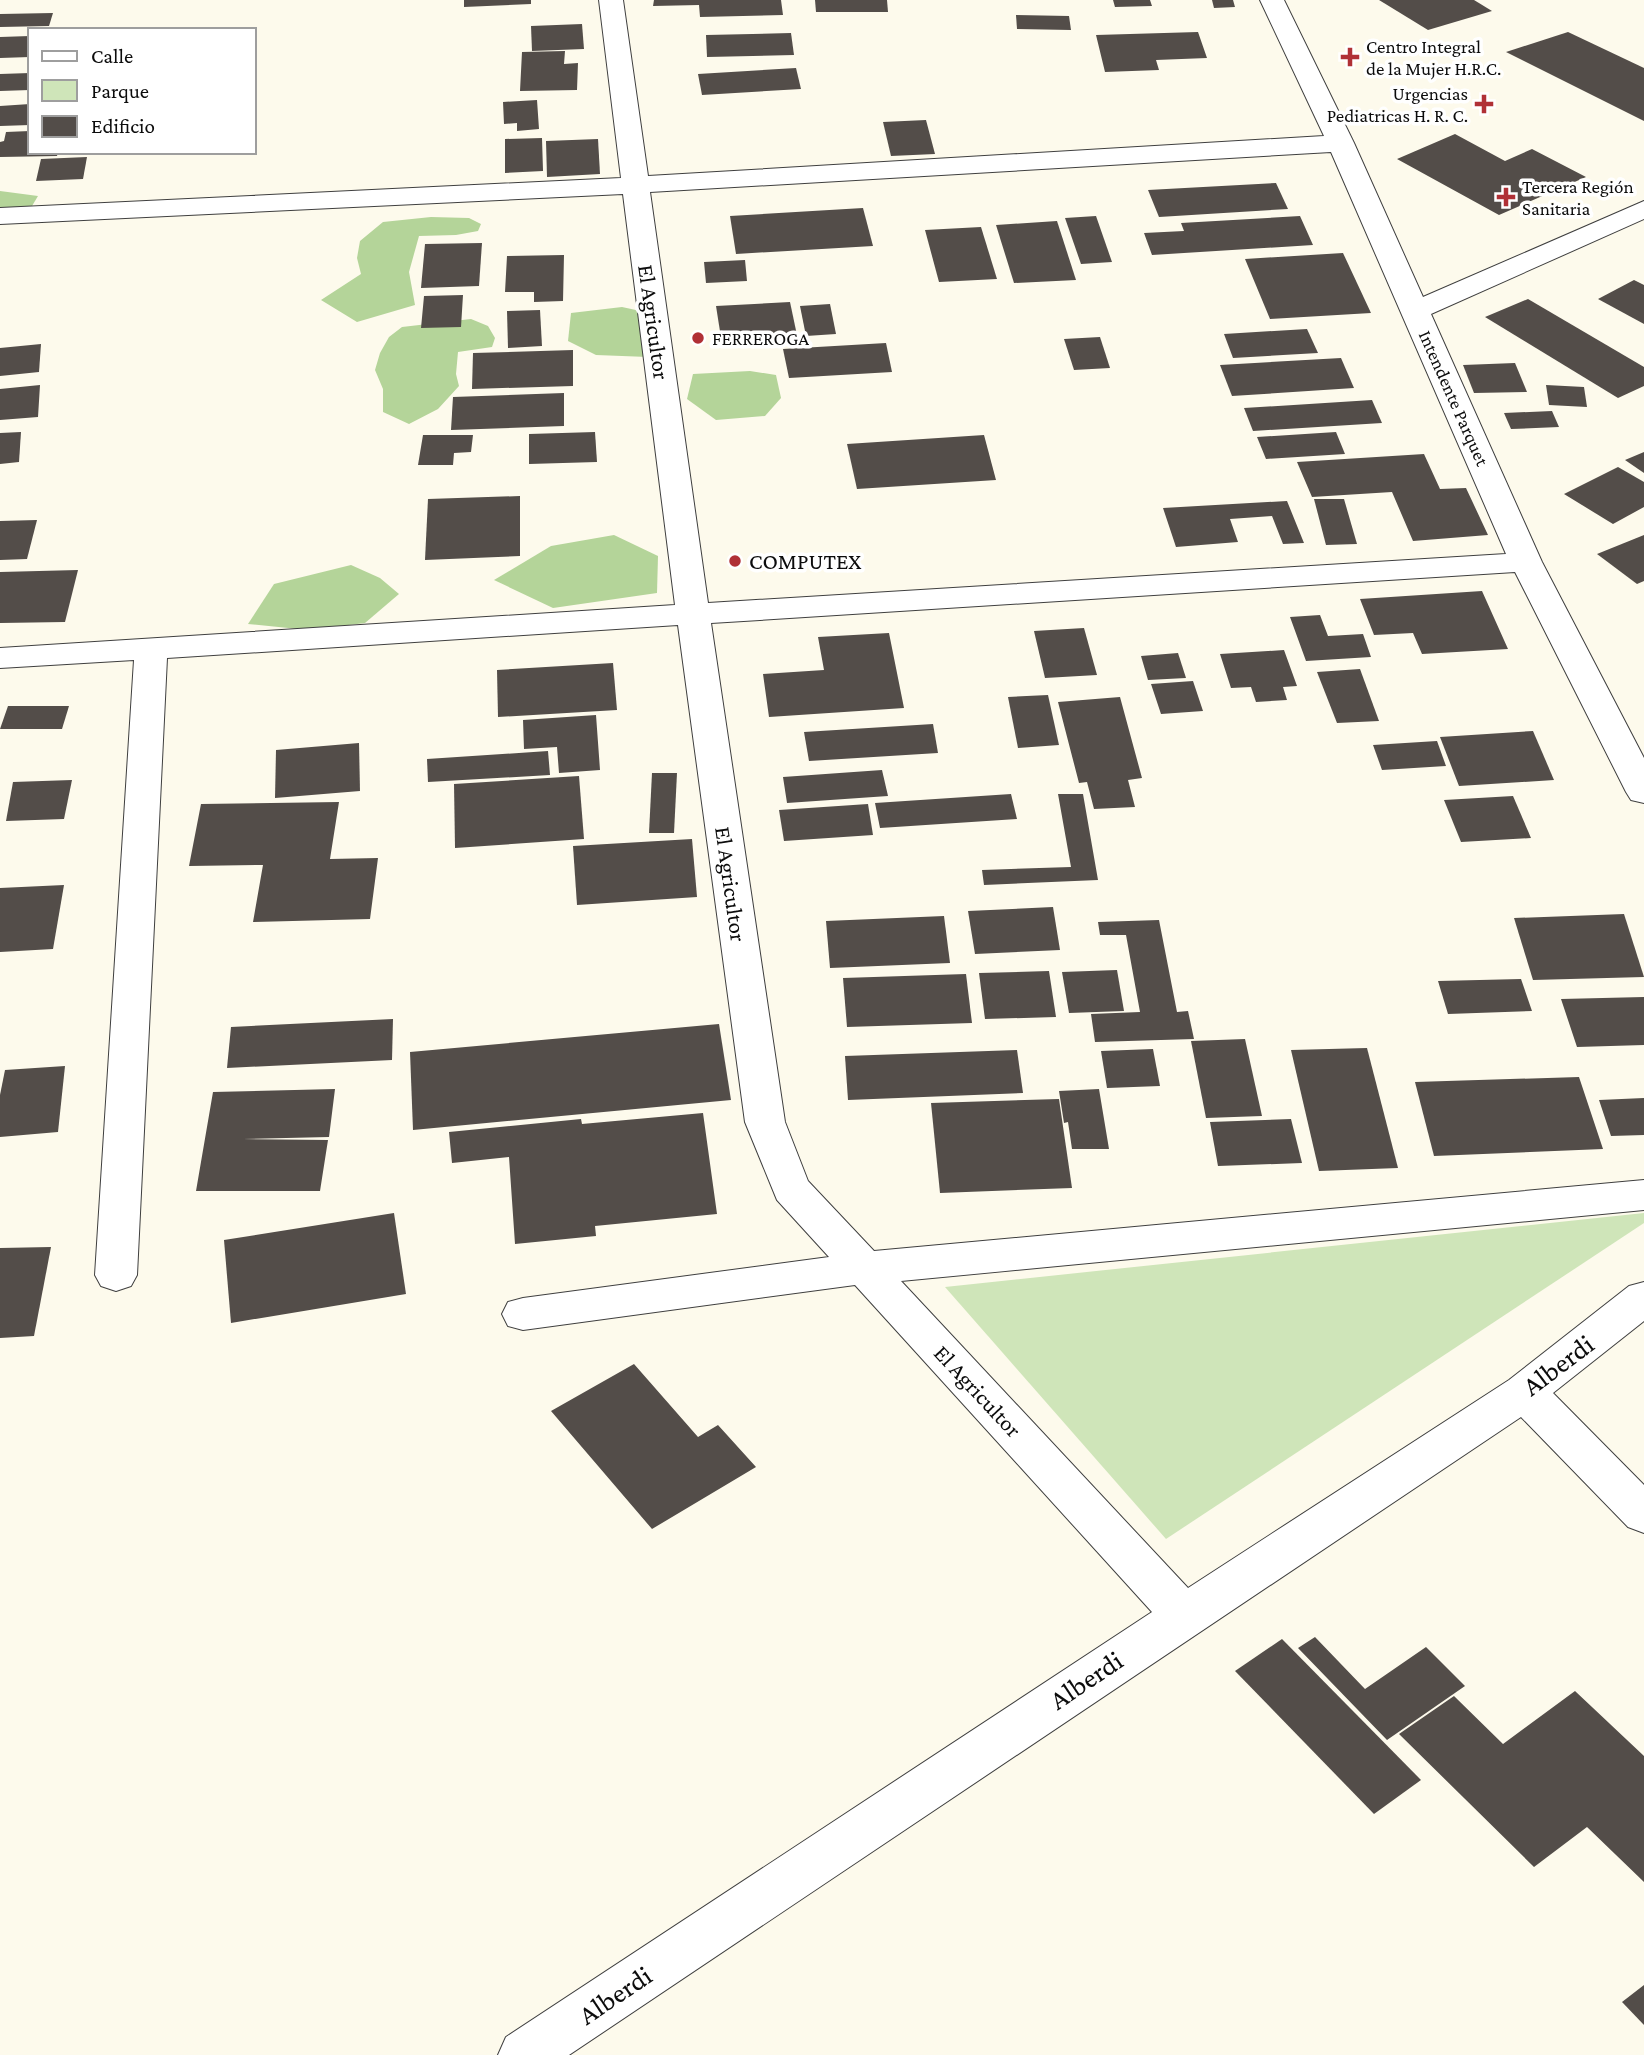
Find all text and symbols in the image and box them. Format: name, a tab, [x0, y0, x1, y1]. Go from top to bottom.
legend	[28, 28, 256, 154]
place label: Centro Integral de la Mujer H.R.C.	[1366, 36, 1501, 80]
text: Calle	[91, 44, 133, 68]
marker: Centro Integral de la Mujer H.R.C.	[1340, 47, 1360, 67]
text: Parque	[91, 79, 149, 103]
place label: Urgencias Pediatricas H. R. C.	[1327, 83, 1468, 126]
marker: Urgencias Pediatricas H. R. C.	[1474, 94, 1494, 114]
text: Edificio	[91, 114, 155, 138]
place label: Tercera Región Sanitaria	[1522, 176, 1634, 219]
marker: Tercera Región Sanitaria	[1496, 187, 1516, 207]
street label: El Agricultor	[633, 263, 675, 381]
street label: Intendente Parquet	[1415, 327, 1494, 470]
place label: FERREROGA	[712, 328, 809, 349]
marker: FERREROGA	[690, 330, 706, 346]
place label: COMPUTEX	[749, 548, 861, 574]
marker: COMPUTEX	[727, 553, 743, 569]
street label: El Agricultor	[710, 825, 752, 943]
street label: Alberdi	[1516, 1328, 1600, 1402]
street label: El Agricultor	[929, 1340, 1027, 1442]
street label: Alberdi	[1044, 1644, 1128, 1716]
street label: Alberdi	[573, 1959, 657, 2031]

